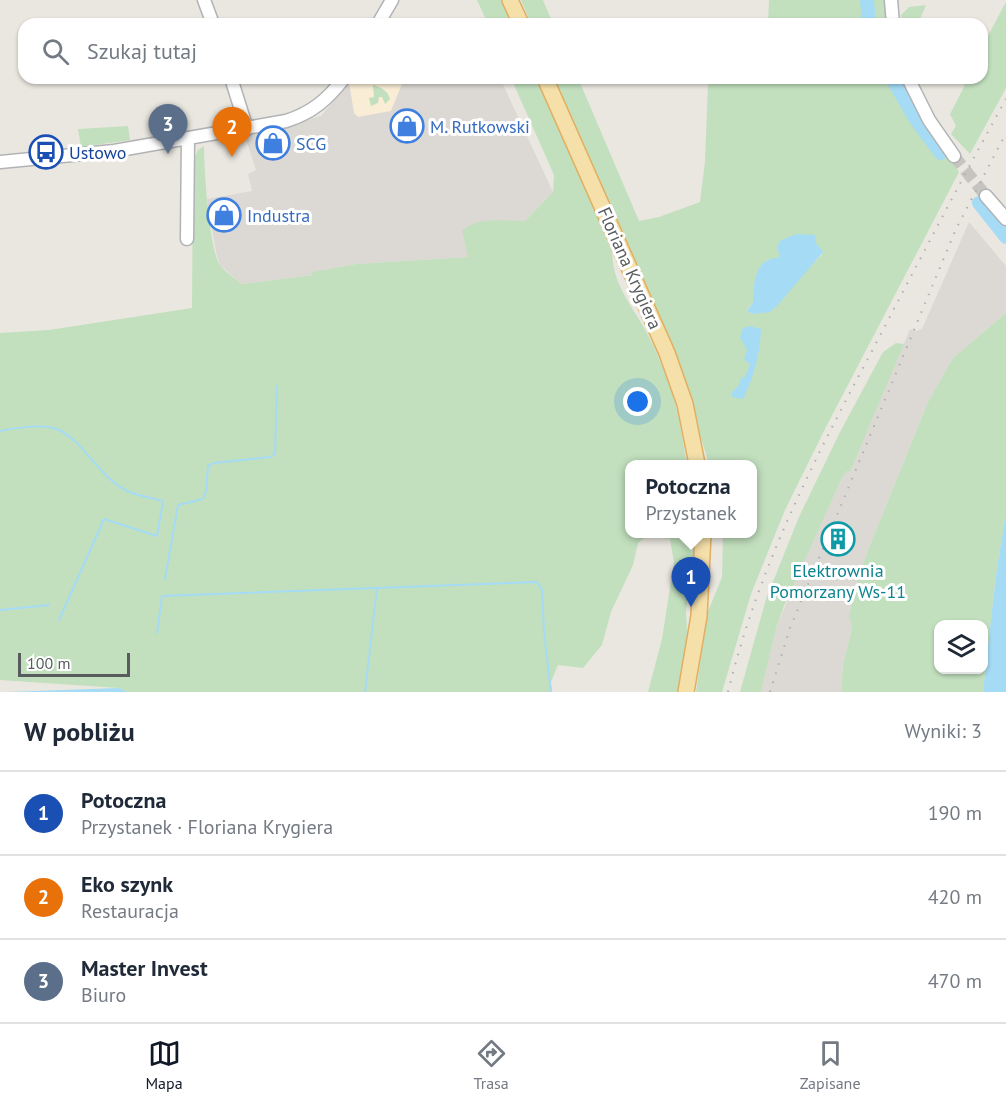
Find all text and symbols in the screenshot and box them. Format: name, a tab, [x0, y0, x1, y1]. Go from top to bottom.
search box	[18, 18, 988, 84]
icon: search	[39, 35, 72, 68]
text: Szukaj tutaj	[87, 37, 197, 65]
pin: 3	[148, 104, 188, 154]
pin: 2	[212, 108, 252, 157]
shop icon: M. Rutkowski	[389, 108, 425, 144]
place label: M. Rutkowski	[430, 115, 530, 138]
shop icon: SCG	[255, 125, 291, 161]
place label: SCG	[296, 132, 326, 155]
bus stop icon: Ustowo	[28, 134, 64, 170]
place label: Ustowo	[69, 141, 126, 164]
shop icon: Industra	[206, 197, 242, 233]
street label: Floriana Krygiera	[593, 203, 667, 333]
place label: Industra	[247, 204, 310, 227]
your location	[623, 387, 652, 416]
popup	[625, 460, 757, 538]
text: Potoczna	[645, 472, 731, 500]
text: Przystanek	[645, 500, 737, 526]
building icon: Elektrownia Pomorzany Ws-11	[820, 521, 856, 557]
pin: 1	[672, 558, 710, 607]
place label: Elektrownia Pomorzany Ws-11	[770, 559, 906, 603]
map controls	[934, 620, 988, 674]
button: layers	[934, 620, 988, 674]
scale bar	[18, 650, 130, 678]
text: 100 m	[27, 653, 70, 673]
text: W pobliżu	[24, 715, 135, 748]
text: Wyniki: 3	[905, 718, 982, 744]
text: Potoczna	[81, 786, 166, 814]
text: 1	[38, 800, 49, 826]
text: 190 m	[928, 800, 982, 826]
text: Przystanek · Floriana Krygiera	[81, 814, 333, 840]
text: Eko szynk	[81, 870, 173, 898]
text: 2	[38, 884, 49, 910]
text: 420 m	[928, 884, 982, 910]
text: Restauracja	[81, 898, 179, 924]
text: Master Invest	[81, 954, 208, 982]
text: 3	[38, 968, 49, 994]
text: 470 m	[928, 968, 982, 994]
text: Biuro	[81, 982, 126, 1008]
tab: Mapa	[145, 1037, 183, 1093]
tab: Trasa	[474, 1037, 509, 1093]
tab: Zapisane	[800, 1037, 861, 1093]

